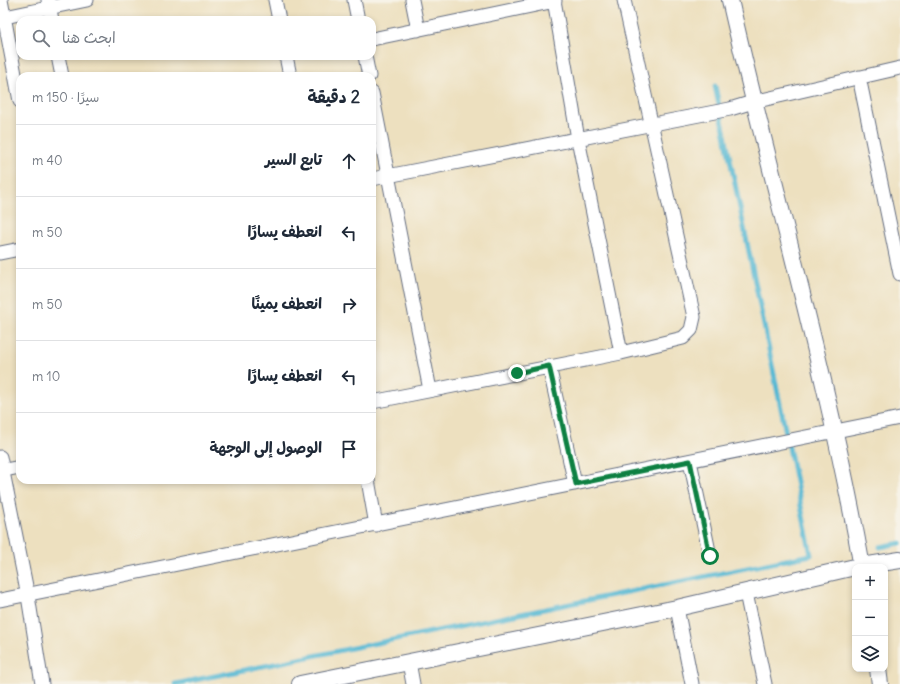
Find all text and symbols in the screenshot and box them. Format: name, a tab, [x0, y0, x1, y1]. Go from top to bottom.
search box	[16, 16, 376, 60]
icon: search	[30, 27, 52, 49]
text: ابحث هنا	[62, 28, 116, 47]
text: 2 دقيقة	[307, 86, 360, 108]
text: سيرًا · 150 m	[32, 89, 99, 106]
text: تابع السير	[265, 150, 322, 169]
icon: ahead	[338, 150, 360, 172]
text: 40 m	[32, 152, 63, 169]
text: انعطف يسارًا	[248, 222, 322, 241]
icon: left	[338, 222, 360, 244]
text: 50 m	[32, 224, 63, 241]
text: انعطف يمينًا	[251, 294, 322, 313]
icon: right	[338, 294, 360, 316]
text: 50 m	[32, 296, 63, 313]
route end	[508, 364, 526, 382]
text: انعطف يسارًا	[248, 366, 322, 385]
icon: left	[338, 366, 360, 388]
text: 10 m	[32, 368, 60, 385]
text: الوصول إلى الوجهة	[209, 438, 322, 457]
icon: arrive	[338, 438, 360, 460]
route start	[701, 547, 719, 565]
map controls	[852, 564, 888, 672]
button: +	[852, 564, 888, 600]
button: −	[852, 600, 888, 636]
button: layers	[852, 636, 888, 672]

